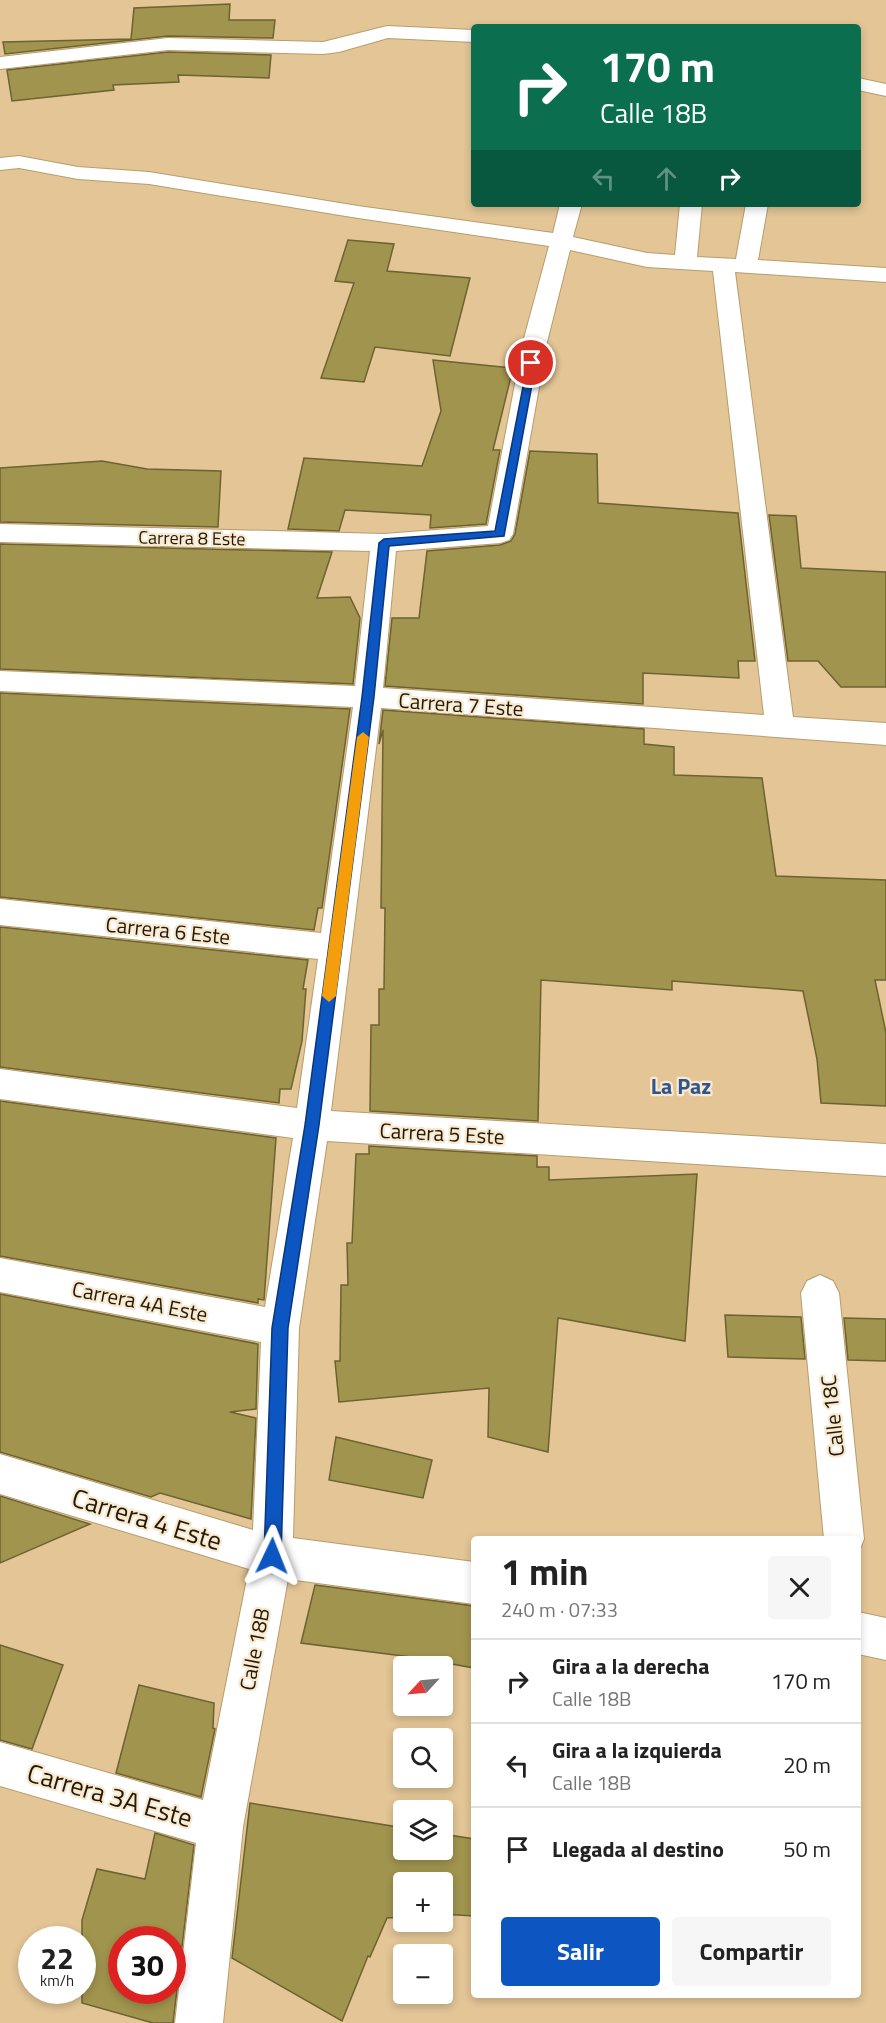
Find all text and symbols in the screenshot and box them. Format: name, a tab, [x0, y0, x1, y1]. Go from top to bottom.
text: 170 m	[600, 34, 715, 98]
icon: right	[501, 48, 579, 126]
text: Calle 18B	[600, 92, 707, 133]
icon: left	[587, 162, 620, 195]
icon: ahead	[650, 162, 683, 195]
icon: right	[713, 162, 746, 195]
pin	[505, 337, 556, 388]
icon: arrive	[514, 346, 547, 379]
street label: Carrera 8 Este	[138, 524, 246, 552]
street label: Carrera 7 Este	[398, 684, 524, 724]
street label: Carrera 6 Este	[104, 908, 232, 952]
district label: La Paz	[651, 1069, 711, 1103]
street label: Carrera 5 Este	[379, 1114, 505, 1152]
street label: Carrera 4A Este	[69, 1272, 211, 1330]
street label: Calle 18C	[812, 1374, 852, 1458]
street label: Carrera 4 Este	[67, 1478, 227, 1560]
position arrow	[240, 1524, 304, 1588]
text: 1 min	[501, 1544, 588, 1599]
button: close	[768, 1556, 831, 1619]
text: 240 m · 07:33	[501, 1594, 618, 1625]
street label: Calle 18B	[230, 1605, 278, 1693]
text: Gira a la derecha	[552, 1649, 709, 1683]
north arrow	[393, 1656, 453, 1716]
map controls	[393, 1656, 453, 2004]
text: 170 m	[771, 1664, 831, 1698]
icon: right	[501, 1665, 534, 1698]
text: Calle 18B	[552, 1683, 631, 1714]
button: search	[393, 1728, 453, 1788]
text: Gira a la izquierda	[552, 1733, 722, 1767]
text: 20 m	[783, 1748, 831, 1782]
icon: left	[501, 1749, 534, 1782]
street label: Carrera 3A Este	[23, 1753, 197, 1837]
text: Calle 18B	[552, 1767, 631, 1798]
button: layers	[393, 1800, 453, 1860]
text: Llegada al destino	[552, 1832, 724, 1866]
text: 50 m	[783, 1832, 831, 1866]
icon: arrive	[501, 1833, 534, 1866]
button: +	[393, 1872, 453, 1932]
button: Salir	[501, 1917, 660, 1986]
button: Compartir	[672, 1917, 831, 1986]
speed limit sign: 30	[108, 1926, 186, 2004]
text: 22	[40, 1935, 74, 1981]
button: −	[393, 1944, 453, 2004]
text: km/h	[40, 1969, 74, 1992]

